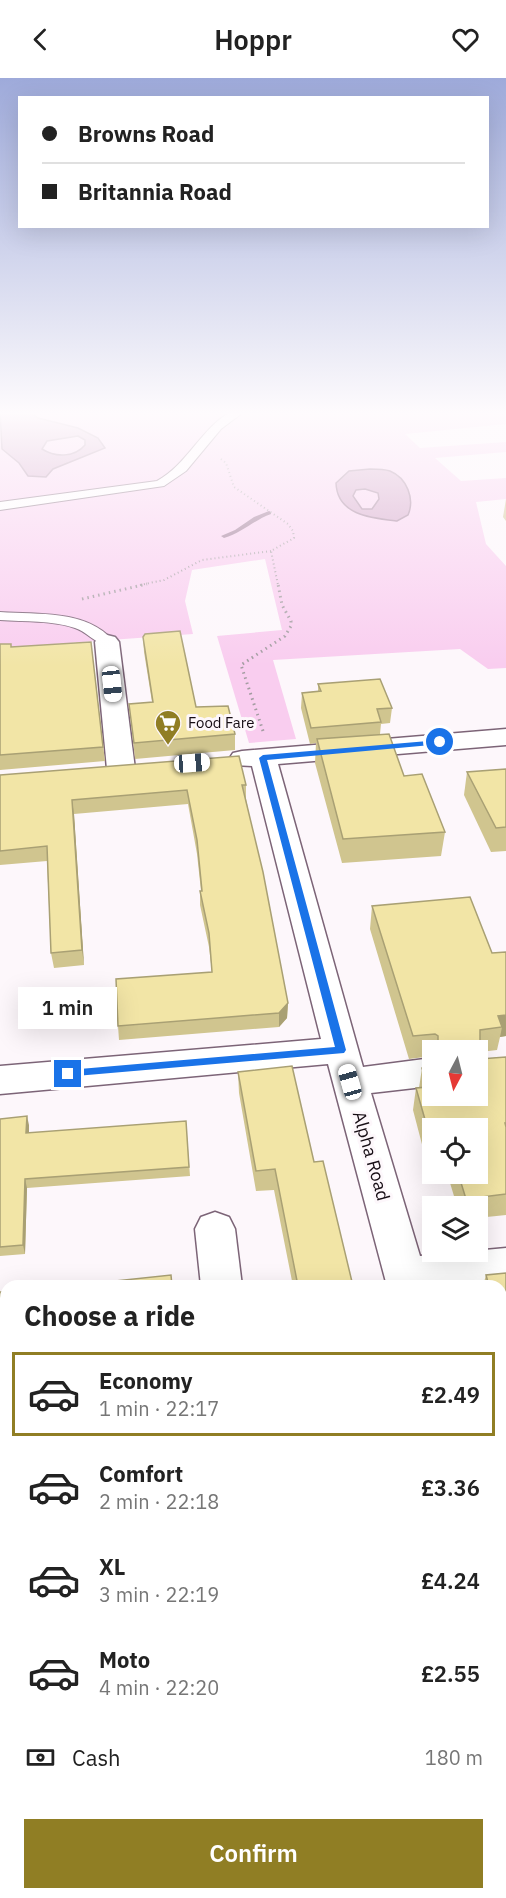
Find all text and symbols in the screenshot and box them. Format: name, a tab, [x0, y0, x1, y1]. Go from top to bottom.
text: Hoppr	[214, 22, 292, 57]
icon: back	[24, 23, 57, 56]
icon: heart	[449, 23, 482, 56]
text: Browns Road	[78, 119, 214, 148]
text: Britannia Road	[78, 177, 232, 206]
car	[101, 665, 123, 703]
supermarket icon: Food Fare	[153, 708, 183, 746]
place label: Food Fare	[188, 713, 255, 732]
route start	[426, 728, 453, 755]
car	[173, 753, 211, 773]
callout: 1 min	[19, 987, 118, 1029]
text: 1 min	[42, 994, 93, 1021]
north arrow	[422, 1040, 488, 1106]
map controls	[422, 1040, 488, 1262]
route end	[54, 1060, 81, 1087]
car	[336, 1062, 364, 1102]
street label: Alpha Road	[348, 1108, 395, 1203]
button: locate	[422, 1118, 488, 1184]
button: layers	[422, 1196, 488, 1262]
text: Choose a ride	[24, 1298, 195, 1333]
text: Economy	[99, 1366, 193, 1395]
icon: car	[27, 1367, 81, 1421]
text: £2.49	[421, 1380, 480, 1409]
text: 1 min · 22:17	[99, 1395, 219, 1422]
text: Comfort	[99, 1459, 183, 1488]
icon: car	[27, 1460, 81, 1514]
text: £3.36	[421, 1473, 480, 1502]
text: 2 min · 22:18	[99, 1488, 219, 1515]
text: XL	[99, 1552, 125, 1581]
icon: car	[27, 1553, 81, 1607]
text: £4.24	[421, 1566, 480, 1595]
text: 3 min · 22:19	[99, 1581, 219, 1608]
text: Moto	[99, 1645, 150, 1674]
icon: car	[27, 1646, 81, 1700]
text: £2.55	[421, 1659, 480, 1688]
text: 4 min · 22:20	[99, 1674, 219, 1701]
icon: cash	[24, 1741, 57, 1774]
text: Cash	[72, 1743, 121, 1772]
text: 180 m	[425, 1744, 483, 1771]
button: Confirm	[24, 1819, 483, 1888]

